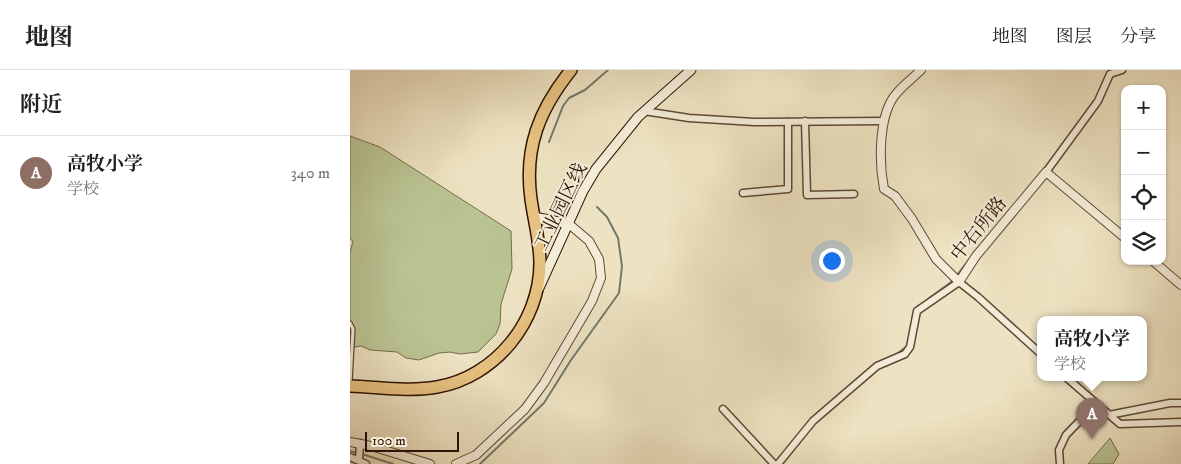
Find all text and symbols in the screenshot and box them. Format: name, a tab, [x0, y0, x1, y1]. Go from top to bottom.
text: 地图	[25, 23, 73, 53]
text: 地图	[992, 26, 1028, 48]
text: 图层	[1056, 26, 1092, 48]
text: 分享	[1120, 26, 1156, 48]
map controls	[1121, 85, 1166, 265]
button: +	[1121, 85, 1166, 130]
text: 附近	[20, 92, 62, 118]
button: −	[1121, 130, 1166, 175]
text: 高牧小学	[67, 153, 143, 176]
street label: 工业园区线	[530, 159, 592, 255]
text: A	[31, 163, 41, 183]
text: 340 m	[291, 163, 330, 183]
button: locate	[1121, 175, 1166, 220]
text: 学校	[67, 179, 99, 199]
street label: 中右所路	[946, 192, 1012, 266]
button: layers	[1121, 220, 1166, 265]
your location	[819, 248, 845, 274]
popup	[1037, 316, 1147, 381]
text: 高牧小学	[1054, 328, 1130, 351]
text: 学校	[1054, 354, 1086, 374]
pin: A	[1076, 398, 1108, 439]
scale bar	[365, 429, 459, 452]
text: 100 m	[372, 432, 406, 450]

